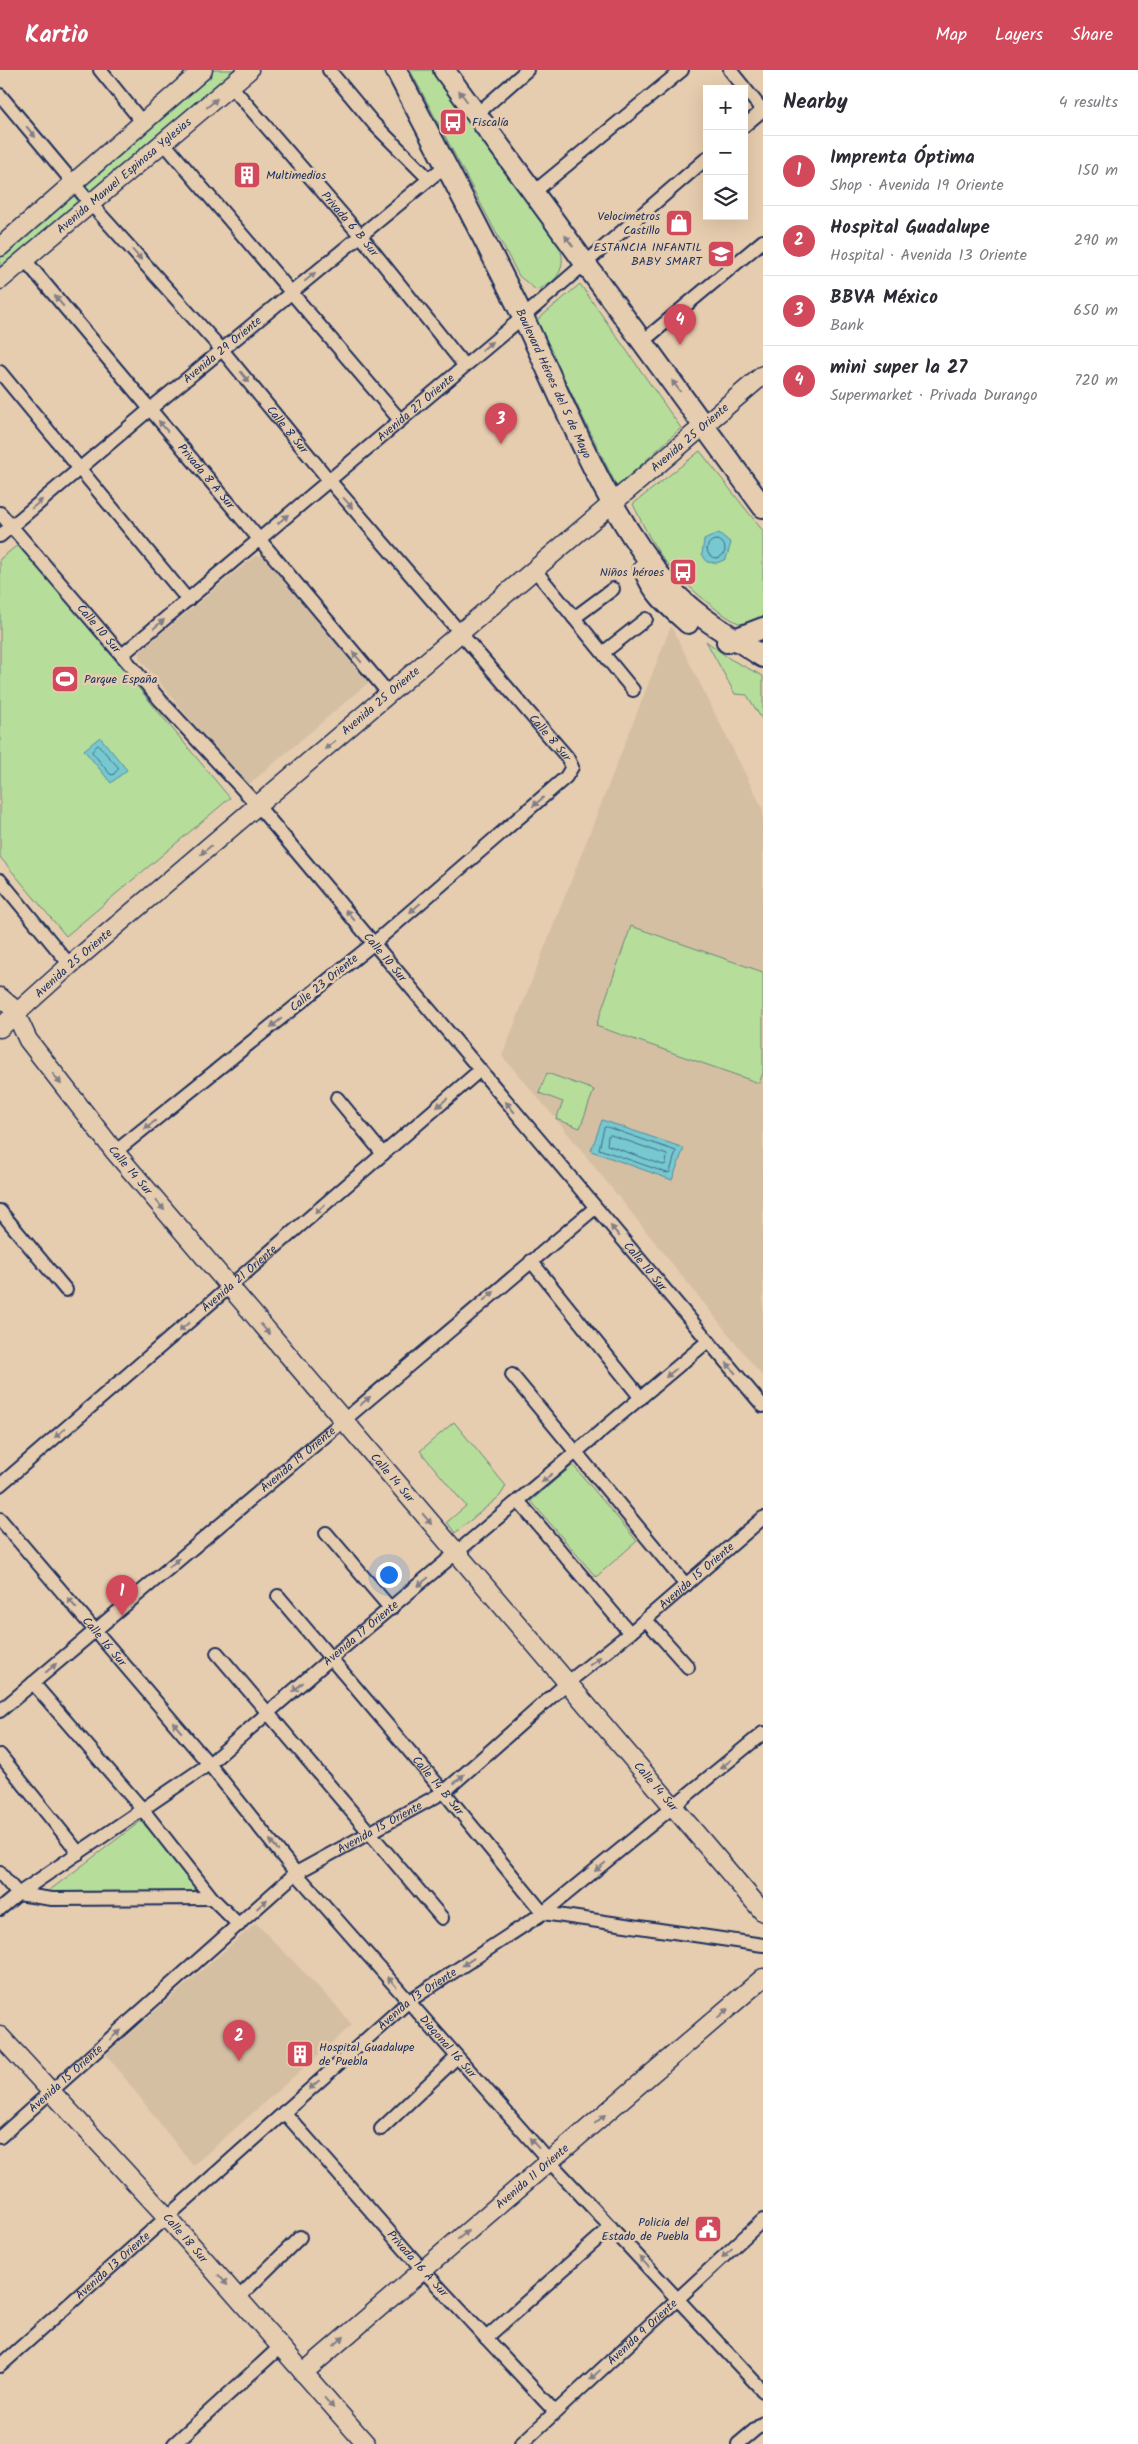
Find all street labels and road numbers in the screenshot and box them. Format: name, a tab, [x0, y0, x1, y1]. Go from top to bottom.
street label: Avenida Manuel Espinosa Yglesias	[52, 113, 196, 238]
street label: Privada 6 B Sur	[317, 187, 384, 261]
street label: Boulevard Héroes del 5 de Mayo	[511, 305, 597, 462]
street label: Avenida 29 Oriente	[179, 311, 266, 388]
street label: Avenida 27 Oriente	[372, 369, 459, 446]
street label: Avenida 25 Oriente	[646, 398, 734, 476]
street label: Calle 8 Sur	[262, 401, 314, 458]
street label: Privada 8 A Sur	[173, 439, 240, 514]
street label: Calle 10 Sur	[72, 600, 126, 658]
street label: Avenida 25 Oriente	[337, 661, 424, 740]
street label: Calle 8 Sur	[524, 710, 577, 765]
street label: Avenida 25 Oriente	[30, 923, 117, 1002]
street label: Calle 10 Sur	[359, 928, 412, 987]
street label: Calle 23 Oriente	[286, 949, 363, 1017]
street label: Calle 14 Sur	[104, 1141, 158, 1200]
street label: Calle 10 Sur	[619, 1237, 673, 1296]
street label: Avenida 21 Oriente	[197, 1240, 282, 1317]
street label: Avenida 19 Oriente	[256, 1421, 340, 1497]
street label: Calle 14 Sur	[366, 1448, 420, 1507]
street label: Avenida 15 Oriente	[654, 1537, 739, 1614]
street label: Avenida 17 Oriente	[319, 1595, 403, 1670]
street label: Calle 16 Sur	[78, 1612, 132, 1671]
street label: Calle 14 B Sur	[408, 1751, 469, 1820]
street label: Calle 14 Sur	[629, 1757, 683, 1816]
street label: Avenida 15 Oriente	[334, 1796, 426, 1858]
street label: Avenida 13 Oriente	[373, 1962, 461, 2035]
street label: Diagonal 16 Sur	[415, 2010, 482, 2083]
street label: Avenida 15 Oriente	[24, 2039, 108, 2117]
street label: Avenida 11 Oriente	[491, 2139, 574, 2213]
street label: Calle 18 Sur	[158, 2209, 213, 2268]
street label: Avenida 13 Oriente	[71, 2226, 155, 2304]
street label: Privada 16 A Sur	[382, 2226, 453, 2302]
street label: Avenida 9 Oriente	[603, 2294, 682, 2370]

